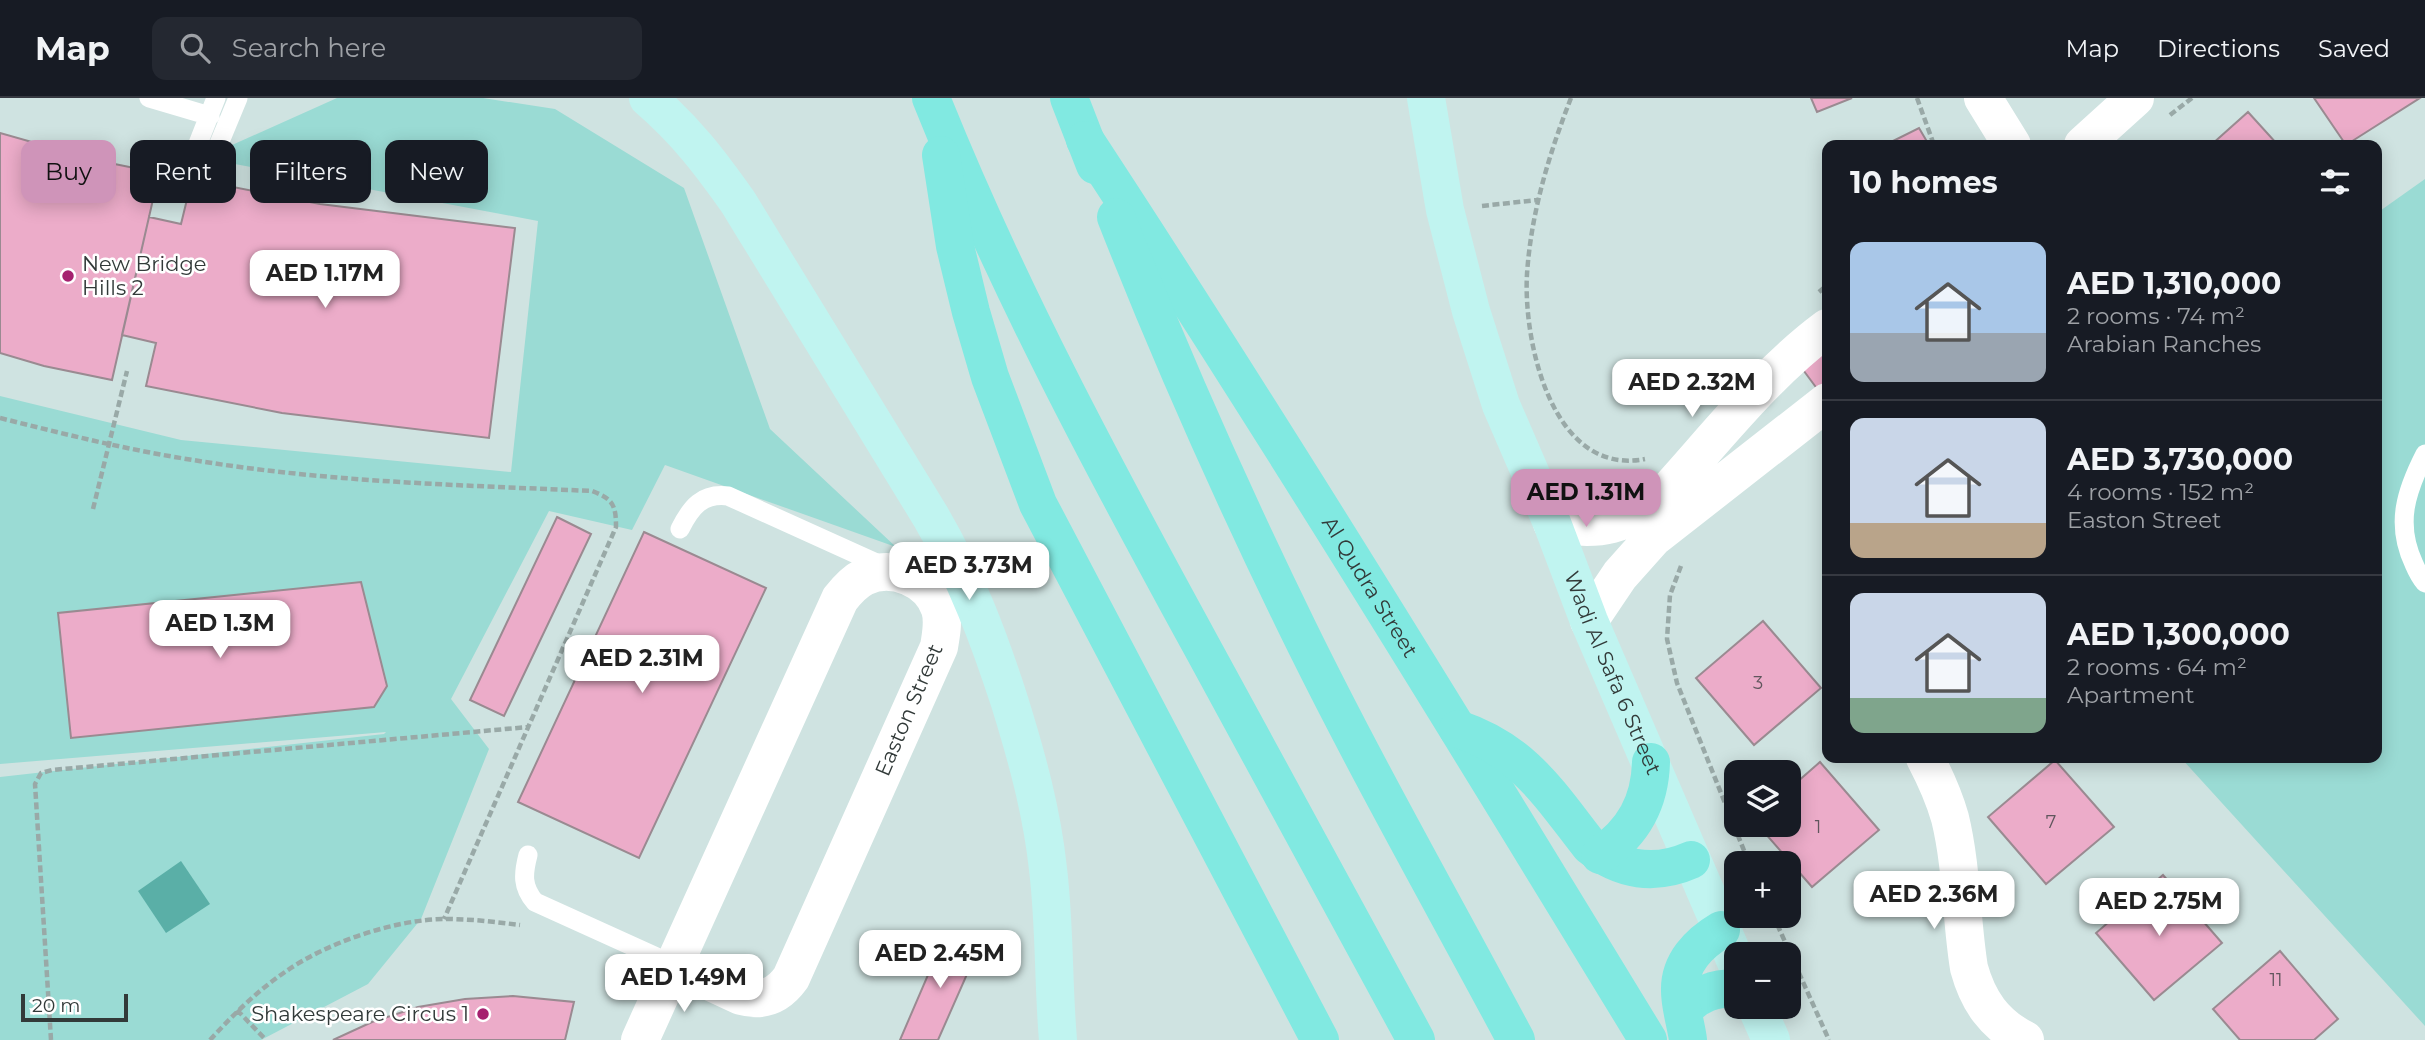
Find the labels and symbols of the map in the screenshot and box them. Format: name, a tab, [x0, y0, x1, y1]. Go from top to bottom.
pin: AED 1.17M	[245, 250, 405, 310]
place label: New Bridge Hills 2	[82, 251, 207, 300]
marker: New Bridge Hills 2	[60, 268, 76, 284]
pin: AED 2.32M	[1612, 360, 1772, 419]
pin: AED 1.31M	[1506, 470, 1666, 529]
street label: Al Qudra Street	[1317, 512, 1423, 662]
pin: AED 3.73M	[889, 542, 1049, 602]
street label: Wadi Al Safa 6 Street	[1559, 568, 1667, 778]
pin: AED 1.3M	[148, 601, 292, 660]
pin: AED 2.31M	[562, 636, 722, 695]
street label: Easton Street	[869, 640, 948, 780]
house number: 3	[1753, 672, 1763, 694]
house number: 7	[2046, 811, 2056, 833]
house number: 1	[1815, 816, 1821, 838]
pin: AED 2.36M	[1854, 872, 2014, 931]
pin: AED 2.75M	[2079, 878, 2239, 938]
pin: AED 2.45M	[860, 930, 1020, 990]
pin: AED 1.49M	[604, 954, 764, 1014]
house number: 11	[2270, 969, 2283, 991]
scale bar	[21, 991, 128, 1023]
place label: Shakespeare Circus 1	[251, 1001, 469, 1026]
marker: Shakespeare Circus 1	[475, 1006, 491, 1022]

